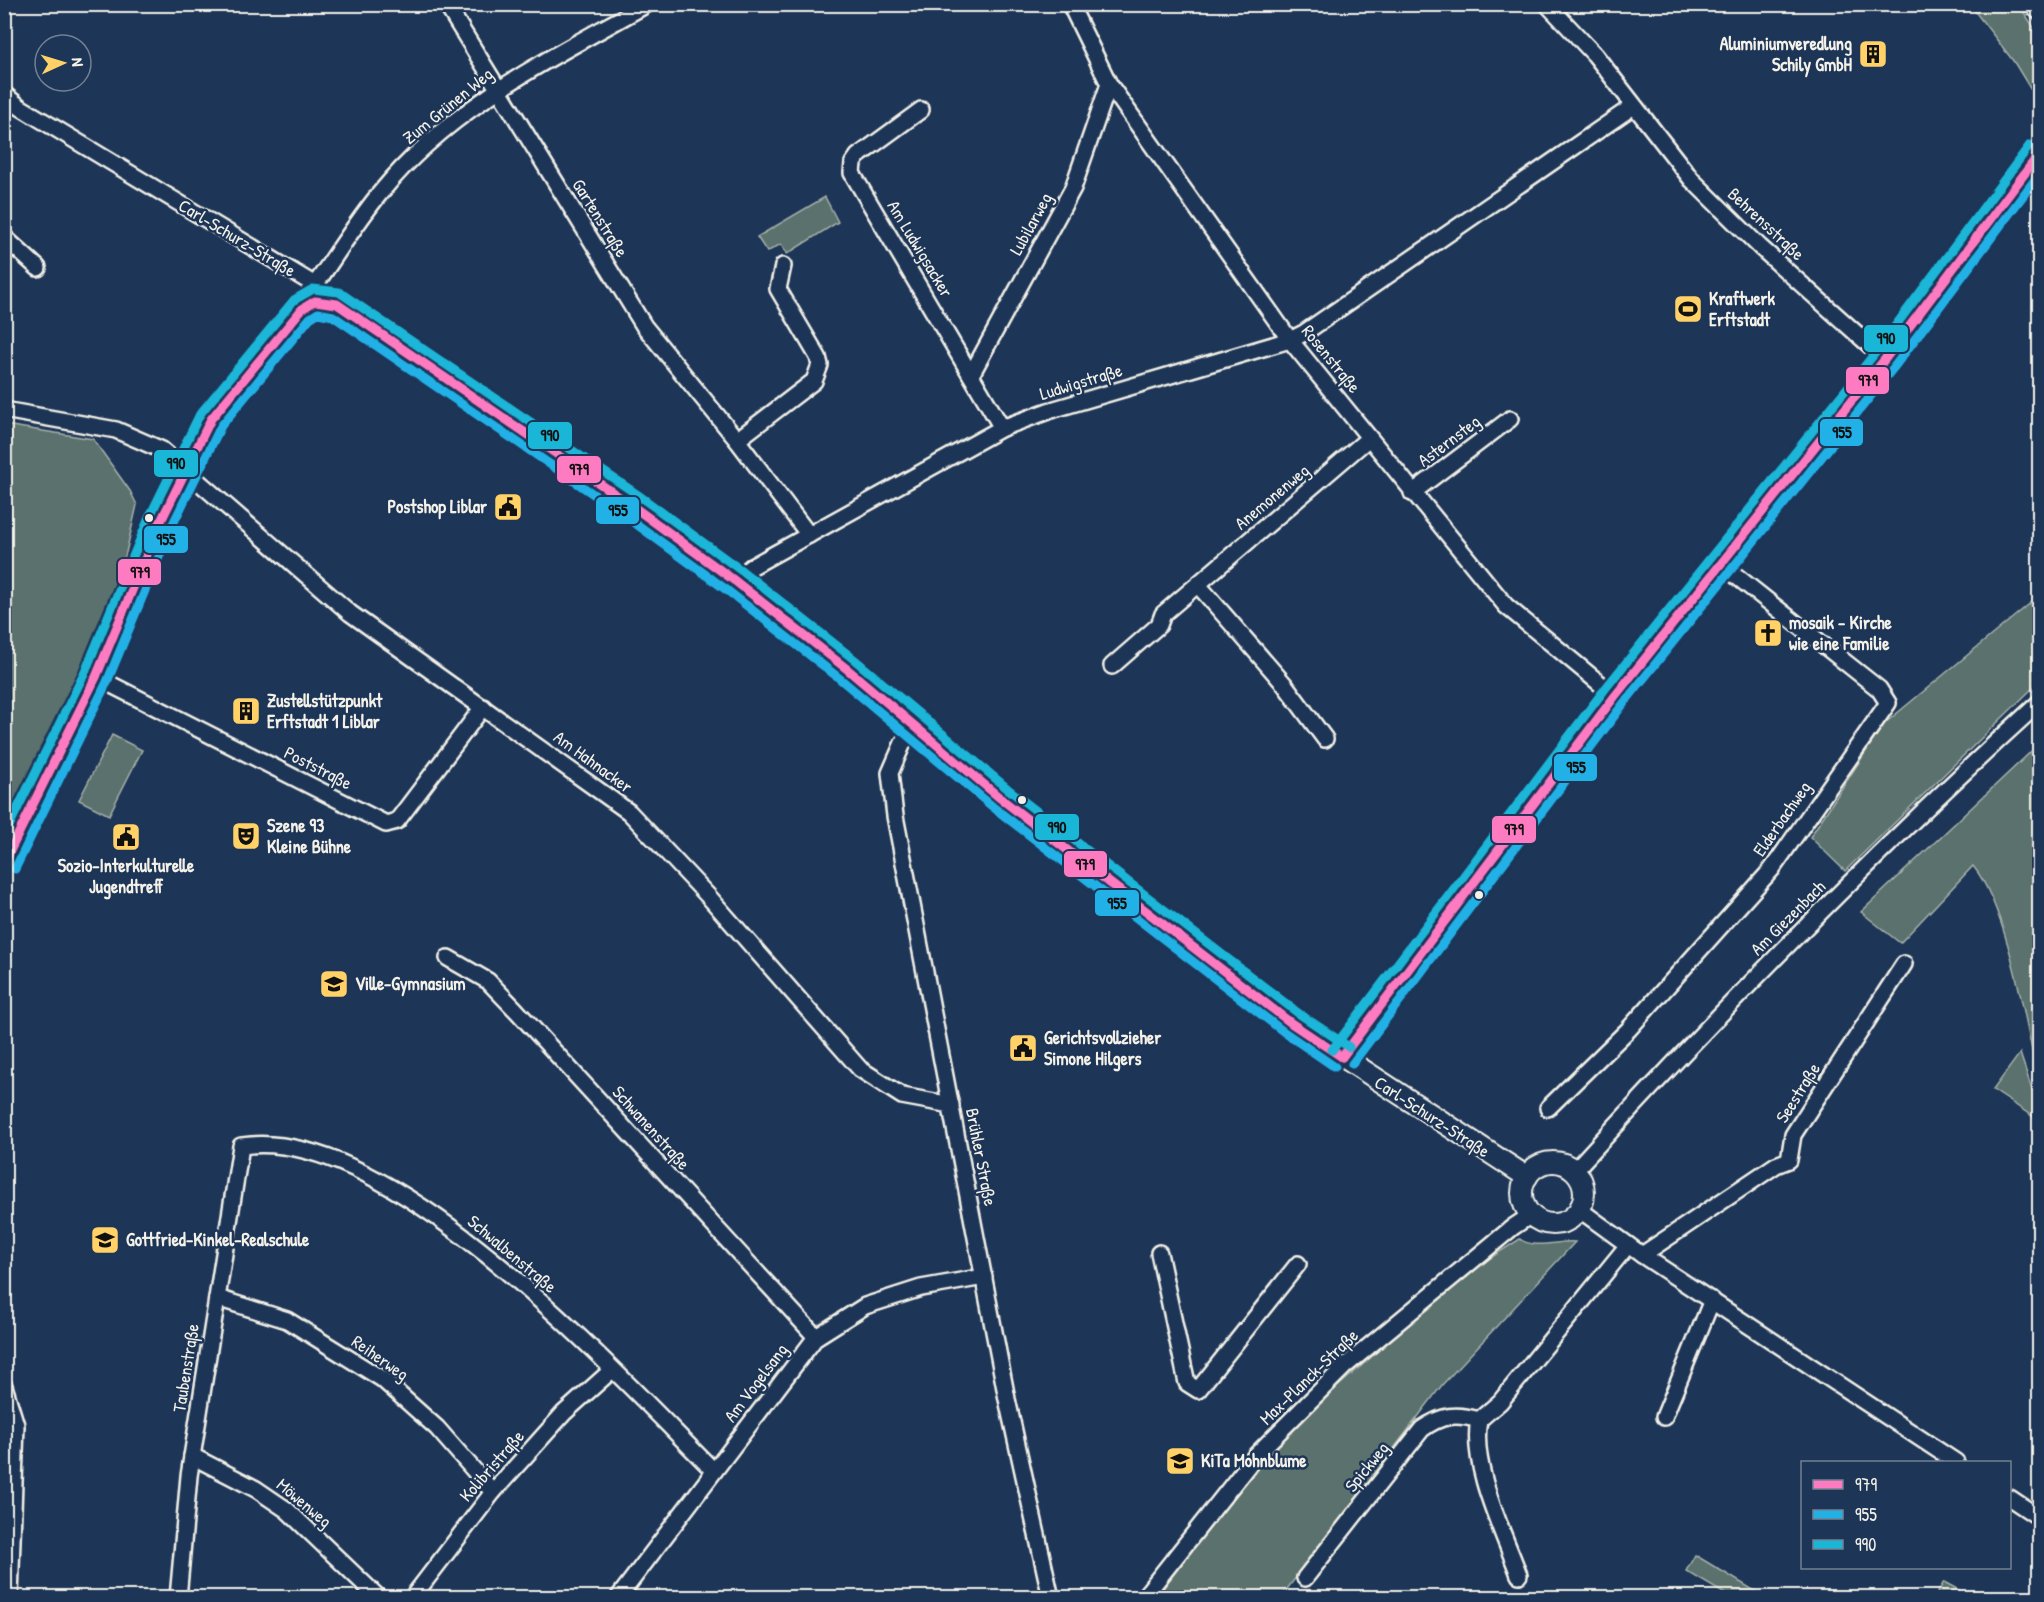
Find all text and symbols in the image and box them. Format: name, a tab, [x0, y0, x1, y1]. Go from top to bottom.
place label: Aluminiumveredlung Schily GmbH	[1720, 31, 1853, 78]
north arrow	[33, 33, 93, 93]
building icon: Aluminiumveredlung Schily GmbH	[1857, 38, 1889, 70]
text: N	[67, 57, 89, 67]
street label: Zum Grünen Weg	[397, 61, 498, 150]
street label: Gartenstraße	[567, 174, 634, 262]
street label: Behrensstraße	[1722, 181, 1810, 266]
street label: Lubilarweg	[1003, 188, 1058, 259]
street label: Carl-Schurz-Straße	[174, 193, 301, 283]
street label: Am Ludwigsacker	[882, 196, 959, 302]
place label: Kraftwerk Erftstadt	[1709, 286, 1775, 332]
sports icon: Kraftwerk Erftstadt	[1672, 293, 1704, 325]
street label: Rosenstraße	[1296, 319, 1367, 398]
line badge: 990	[1863, 324, 1909, 353]
text: 990	[1877, 327, 1895, 349]
street label: Ludwigstraße	[1037, 357, 1125, 406]
line badge: 979	[1845, 366, 1890, 395]
text: 979	[1858, 369, 1878, 391]
street label: Asternsteg	[1412, 409, 1485, 472]
line badge: 955	[1819, 418, 1864, 447]
line badge: 990	[527, 421, 573, 450]
text: 955	[1832, 421, 1852, 443]
text: 990	[541, 424, 559, 446]
line badge: 990	[153, 449, 199, 478]
text: 990	[167, 452, 185, 474]
line badge: 979	[556, 455, 602, 484]
text: 979	[569, 458, 589, 480]
street label: Anemonenweg	[1229, 458, 1314, 535]
public building icon: Postshop Liblar	[492, 491, 524, 523]
place label: Postshop Liblar	[387, 494, 487, 520]
line badge: 955	[595, 496, 640, 525]
text: 955	[608, 499, 628, 521]
unlabelled marker	[143, 512, 155, 524]
line badge: 955	[143, 525, 189, 554]
text: 955	[156, 528, 176, 550]
line badge: 979	[117, 558, 162, 586]
text: 979	[130, 561, 150, 583]
place label: mosaik - Kirche wie eine Familie	[1789, 610, 1892, 656]
church icon: mosaik - Kirche wie eine Familie	[1752, 617, 1784, 649]
place label: Zustellstützpunkt Erftstadt 1 Liblar	[267, 688, 383, 734]
building icon: Zustellstützpunkt Erftstadt 1 Liblar	[230, 695, 262, 727]
street label: Am Hahnacker	[549, 724, 638, 799]
street label: Poststraße	[280, 740, 356, 795]
line badge: 955	[1553, 753, 1598, 782]
text: 955	[1566, 756, 1586, 778]
street label: Elderbachweg	[1747, 776, 1817, 861]
unlabelled marker	[1016, 794, 1028, 806]
place label: Szene 93 Kleine Bühne	[267, 813, 352, 859]
line badge: 990	[1034, 813, 1080, 841]
line badge: 979	[1491, 815, 1537, 844]
text: 990	[1048, 816, 1066, 838]
text: 979	[1504, 818, 1524, 840]
theatre icon: Szene 93 Kleine Bühne	[230, 820, 262, 852]
public building icon: Sozio-Interkulturelle Jugendtreff	[110, 821, 142, 853]
line badge: 979	[1063, 850, 1108, 878]
place label: Sozio-Interkulturelle Jugendtreff	[58, 853, 195, 900]
text: 979	[1075, 853, 1095, 875]
street label: Am Giezenbach	[1745, 874, 1831, 961]
line badge: 955	[1094, 889, 1140, 917]
unlabelled marker	[1473, 889, 1485, 901]
text: 955	[1107, 892, 1127, 914]
school or university icon: Ville-Gymnasium	[318, 968, 350, 1000]
place label: Ville-Gymnasium	[355, 971, 465, 997]
place label: Gerichtsvollzieher Simone Hilgers	[1044, 1025, 1161, 1072]
public building icon: Gerichtsvollzieher Simone Hilgers	[1007, 1032, 1039, 1064]
street label: Seestraße	[1769, 1058, 1826, 1128]
street label: Carl-Schurz-Straße	[1370, 1070, 1495, 1163]
street label: Schwanenstraße	[607, 1080, 696, 1175]
street label: Brühler Straße	[960, 1106, 1003, 1208]
street label: Schwalbenstraße	[462, 1209, 562, 1298]
school or university icon: Gottfried-Kinkel-Realschule	[89, 1224, 121, 1256]
place label: Gottfried-Kinkel-Realschule	[126, 1227, 310, 1252]
street label: Taubenstraße	[166, 1322, 205, 1414]
street label: Max-Planck-Straße	[1254, 1323, 1364, 1430]
street label: Reiherweg	[347, 1329, 414, 1386]
street label: Am Vogelsang	[718, 1338, 793, 1427]
street label: Kolibristraße	[453, 1424, 530, 1507]
street label: Spickweg	[1339, 1436, 1395, 1497]
school or university icon: KiTa Mohnblume	[1164, 1445, 1196, 1477]
place label: KiTa Mohnblume	[1201, 1448, 1307, 1473]
legend	[1801, 1461, 2011, 1569]
street label: Möwenweg	[271, 1472, 337, 1533]
text: 979	[1855, 1472, 1878, 1497]
text: 955	[1855, 1502, 1877, 1527]
text: 990	[1855, 1532, 1876, 1557]

